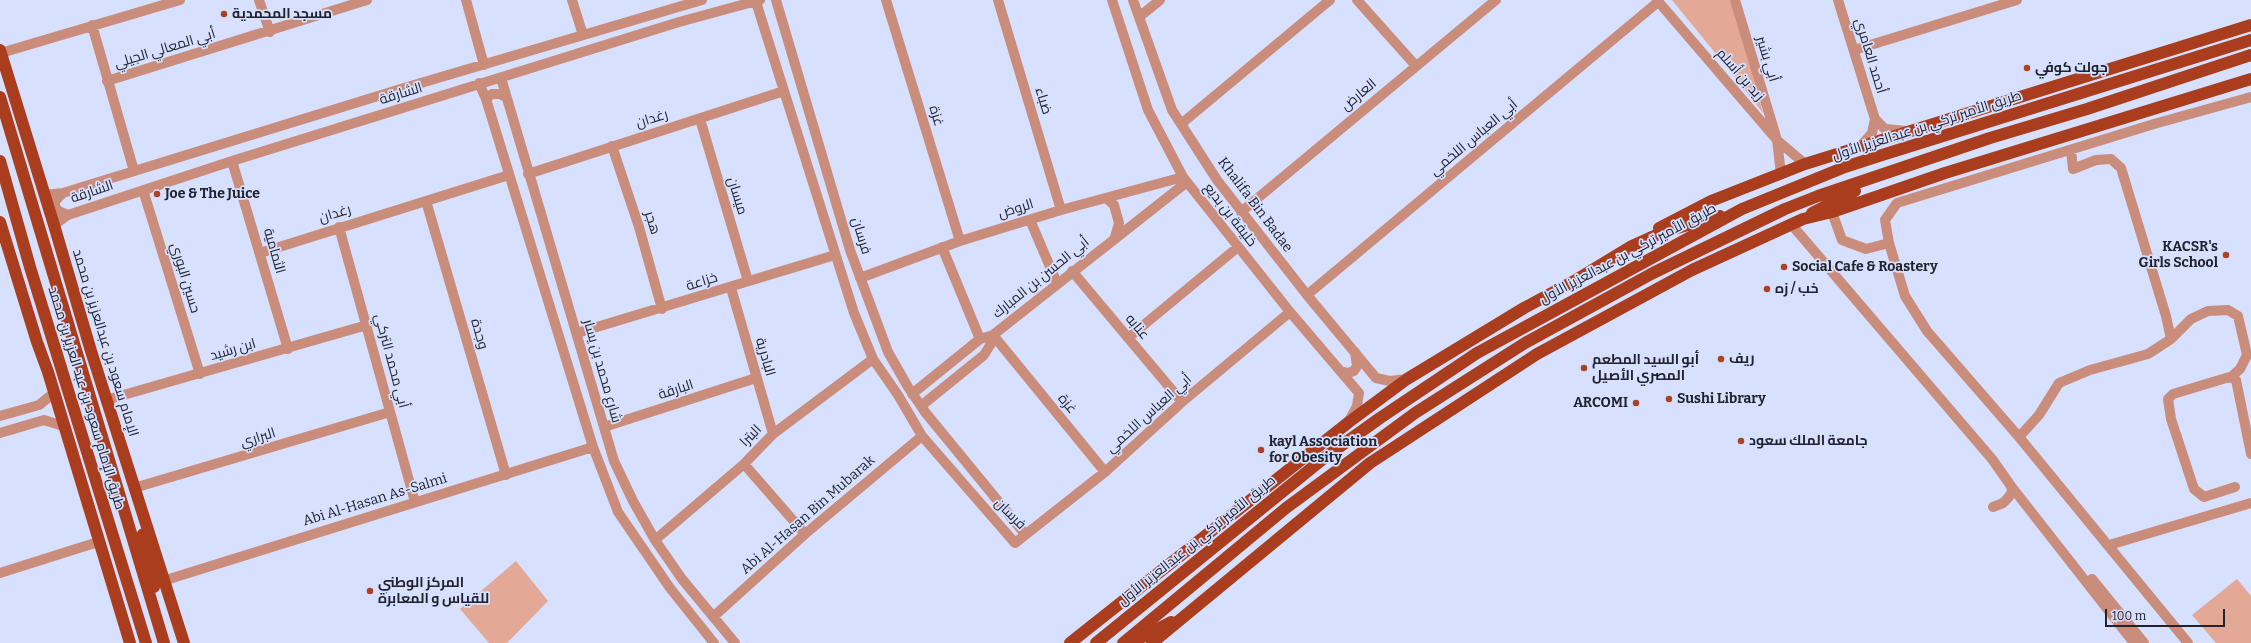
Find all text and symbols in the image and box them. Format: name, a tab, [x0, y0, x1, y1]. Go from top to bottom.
place label: مسجد المحمدية	[232, 6, 332, 22]
marker: مسجد المحمدية	[219, 9, 229, 19]
street label: أحمد العامري	[1851, 16, 1889, 96]
street label: أبي المعالي الجيلي	[112, 26, 218, 72]
street label: أبي بشير	[1752, 34, 1782, 84]
street label: زيد بن أسلم	[1713, 45, 1767, 105]
place label: جولت كوفي	[2035, 60, 2108, 76]
marker: جولت كوفي	[2022, 63, 2032, 73]
street label: العارض	[1338, 75, 1380, 115]
street label: الشارقة	[377, 80, 425, 108]
street label: ضباء	[1031, 85, 1055, 117]
street label: طريق الأمير تركي بن عبدالعزيز الأول	[1830, 87, 2024, 165]
street label: أبي العباس اللخمي	[1427, 96, 1521, 180]
street label: غزة	[925, 104, 947, 128]
street label: رغدان	[634, 106, 670, 132]
street label: Khalifa Bin Badae	[1214, 154, 1296, 256]
street label: ميسان	[723, 175, 751, 217]
street label: الشارقة	[68, 177, 116, 207]
street label: خليفة بن بديع	[1200, 180, 1260, 250]
place label: Joe & The Juice	[165, 186, 260, 202]
marker: Joe & The Juice	[152, 189, 162, 199]
street label: الروض	[996, 196, 1036, 222]
street label: طريق الأمير تركي بن عبدالعزيز الأول	[1537, 200, 1719, 308]
street label: رغدان	[317, 201, 353, 227]
street label: هجر	[640, 209, 664, 237]
street label: فرسان	[847, 216, 875, 256]
street label: الثمامية	[260, 226, 288, 276]
street label: أبي الحسن بن المبارك	[989, 234, 1093, 322]
place label: KACSR's Girls School	[2139, 239, 2218, 272]
street label: حسين البوري	[166, 241, 204, 315]
street label: الإمام سعود بن عبدالعزيز بن محمد	[68, 247, 142, 439]
marker: KACSR's Girls School	[2221, 250, 2231, 260]
place label: Social Cafe & Roastery	[1792, 259, 1938, 275]
marker: Social Cafe & Roastery	[1779, 262, 1789, 272]
street label: خزاعة	[684, 269, 720, 295]
place label: خب / زه	[1775, 281, 1819, 297]
street label: طريق الإمام سعود بن عبد العزيز بن محمد	[44, 284, 128, 512]
marker: خب / زه	[1762, 284, 1772, 294]
street label: عنابه	[1121, 311, 1153, 343]
street label: أبي محمد التركي	[370, 312, 412, 410]
street label: وجدة	[467, 317, 491, 351]
street label: شارع محمد بن يسار	[579, 317, 625, 425]
street label: ابن رشيد	[208, 335, 258, 365]
street label: البادرية	[752, 336, 778, 378]
place label: ريف	[1729, 351, 1755, 367]
place label: أبو السيد المطعم المصري اﻷصيل	[1592, 352, 1699, 384]
marker: ريف	[1716, 354, 1726, 364]
marker: أبو السيد المطعم المصري اﻷصيل	[1579, 363, 1589, 373]
street label: أبي العباس اللخمي	[1103, 371, 1195, 457]
street label: البارقة	[656, 376, 696, 404]
street label: غزة	[1054, 391, 1080, 417]
place label: Sushi Library	[1677, 391, 1766, 407]
marker: Sushi Library	[1664, 394, 1674, 404]
place label: ARCOMI	[1573, 395, 1628, 411]
marker: ARCOMI	[1631, 398, 1641, 408]
street label: البترا	[737, 422, 765, 450]
street label: البراري	[238, 425, 278, 451]
place label: جامعة الملك سعود	[1749, 433, 1868, 449]
place label: kayl Association for Obesity	[1269, 434, 1377, 466]
marker: جامعة الملك سعود	[1736, 436, 1746, 446]
marker: kayl Association for Obesity	[1256, 445, 1266, 455]
street label: Abi Al-Hasan Bin Mubarak	[737, 452, 879, 578]
street label: Abi Al-Hasan As-Salmi	[301, 470, 449, 530]
street label: طريق الأمير تركي بن عبدالعزيز الأول	[1115, 472, 1279, 610]
street label: فرسان	[991, 495, 1029, 533]
place label: المركز الوطني للقياس و المعابرة	[378, 575, 489, 608]
marker: المركز الوطني للقياس و المعابرة	[365, 586, 375, 596]
scale bar	[2107, 601, 2227, 627]
text: 100 m	[2112, 609, 2146, 623]

